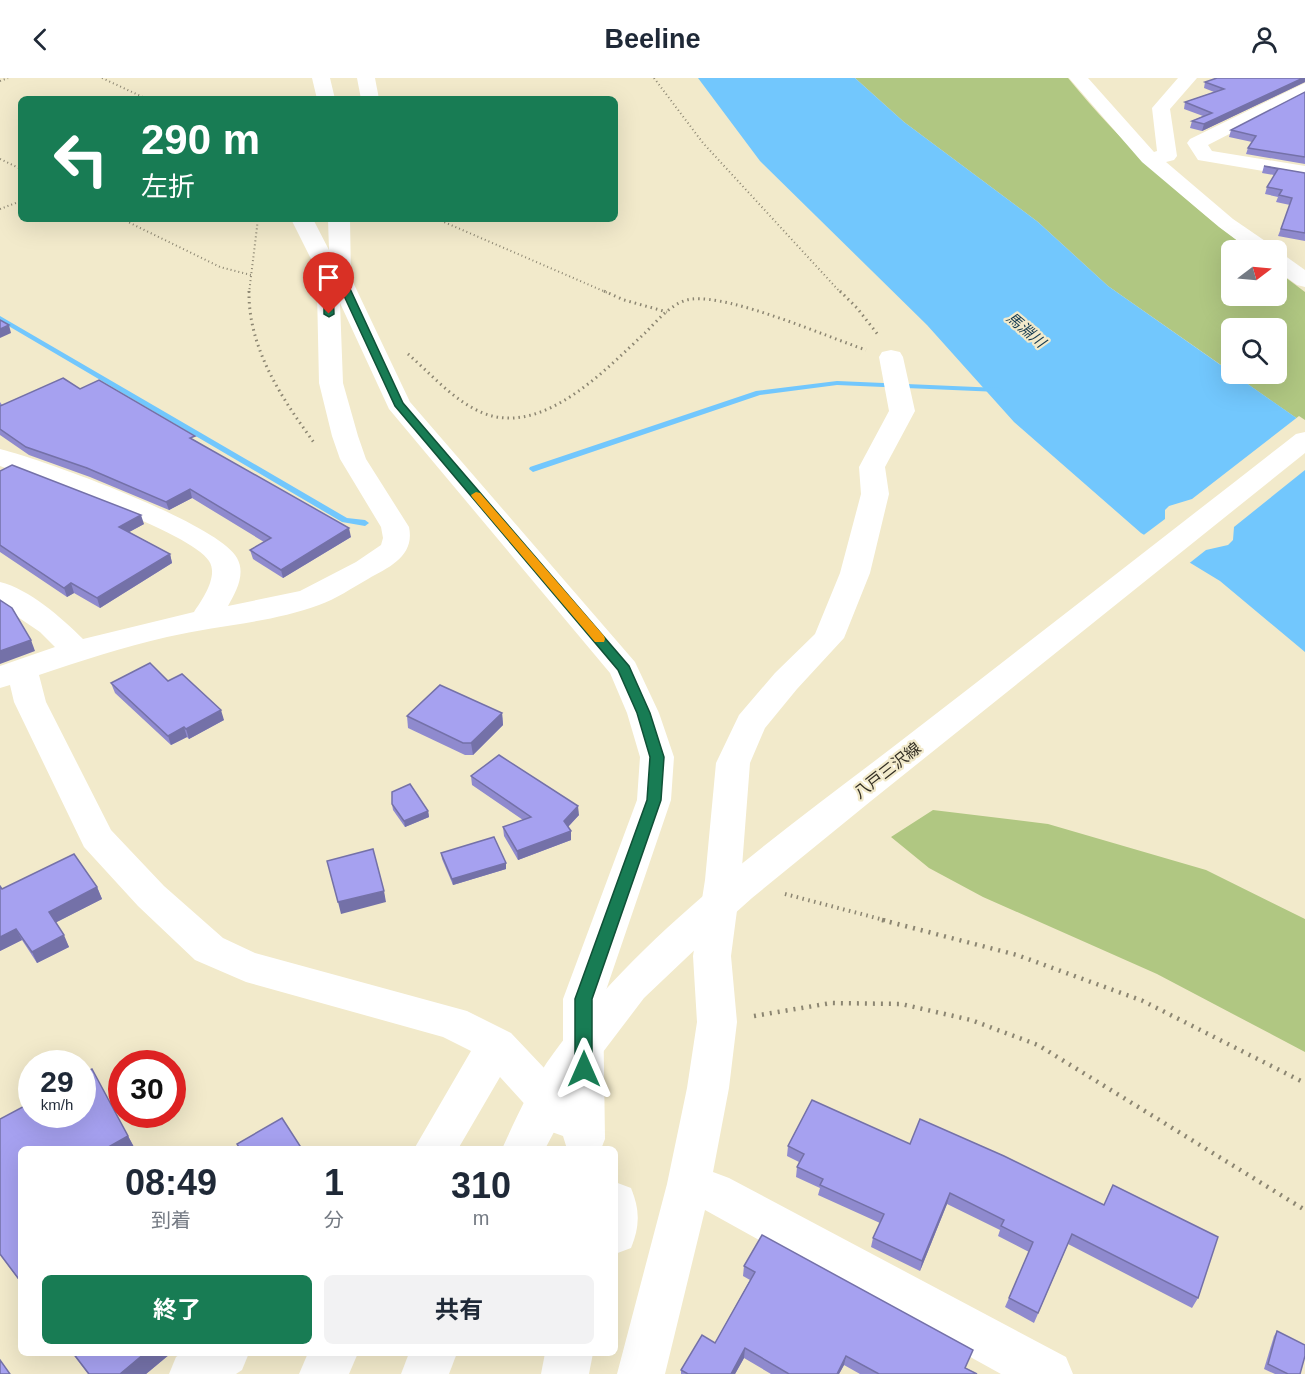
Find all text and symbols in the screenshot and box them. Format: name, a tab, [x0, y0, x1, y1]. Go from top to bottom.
icon: back	[24, 23, 57, 56]
icon: person	[1248, 23, 1281, 56]
text: Beeline	[604, 24, 701, 54]
text: 290 m	[141, 116, 260, 163]
icon: left	[42, 120, 120, 198]
text: 左折	[141, 172, 195, 202]
north arrow	[1221, 240, 1287, 306]
map controls	[1221, 240, 1287, 384]
pin	[303, 252, 354, 314]
icon: arrive	[312, 261, 345, 294]
water label: 馬淵川	[1004, 309, 1051, 352]
button: search	[1221, 318, 1287, 384]
street label: 八戸三沢線	[851, 739, 924, 802]
position arrow	[552, 1037, 616, 1101]
speed limit sign: 30	[108, 1050, 186, 1128]
text: 29	[40, 1065, 74, 1098]
text: km/h	[41, 1096, 73, 1113]
text: 08:49	[125, 1162, 217, 1203]
text: 1	[324, 1162, 344, 1203]
text: 310	[451, 1165, 511, 1206]
text: m	[473, 1207, 489, 1229]
text: 到着	[151, 1209, 191, 1231]
text: 分	[324, 1209, 344, 1231]
button: 終了	[42, 1275, 312, 1344]
button: 共有	[324, 1275, 594, 1344]

